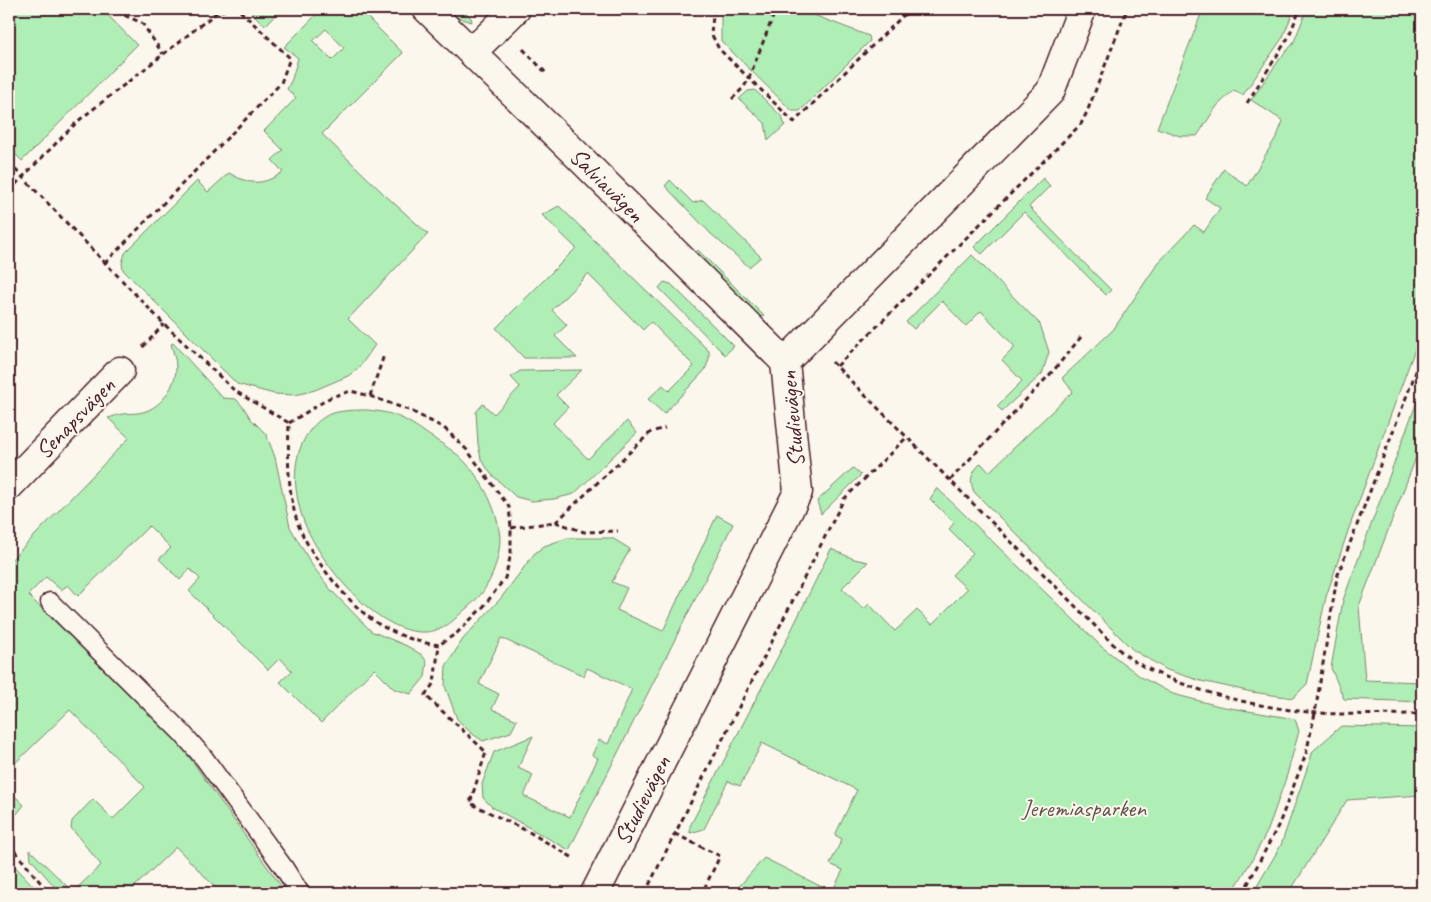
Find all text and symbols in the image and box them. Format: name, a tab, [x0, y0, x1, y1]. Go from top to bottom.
street label: Salviavägen	[563, 141, 651, 229]
street label: Studievägen	[773, 370, 811, 468]
street label: Senapsvägen	[29, 371, 121, 465]
street label: Studievägen	[607, 750, 677, 850]
park label: Jeremiasparken	[1021, 793, 1147, 823]

